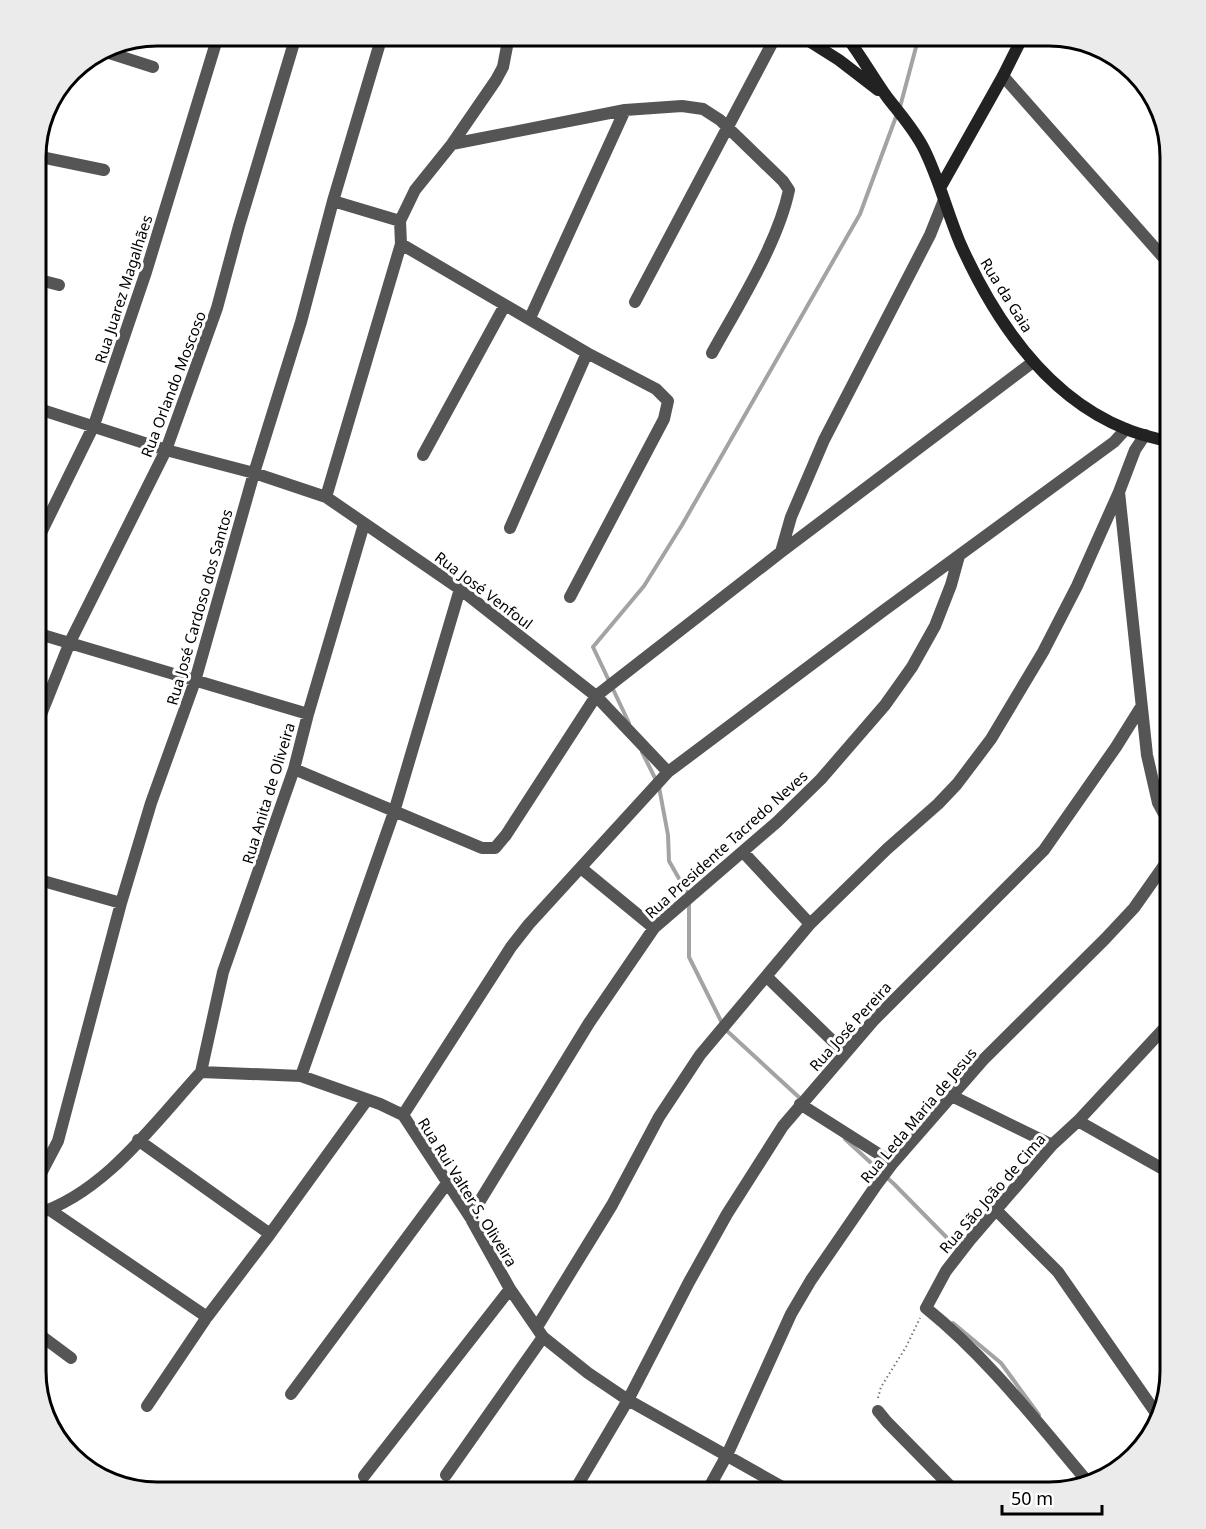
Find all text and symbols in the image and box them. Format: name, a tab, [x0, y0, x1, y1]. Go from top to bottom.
street label: Rua Juarez Magalhães	[90, 212, 156, 366]
street label: Rua da Gaia	[976, 254, 1038, 336]
street label: Rua Orlando Moscoso	[136, 308, 210, 460]
street label: Rua José Cardoso dos Santos	[161, 507, 237, 707]
street label: Rua José Venfoul	[431, 547, 537, 633]
street label: Rua Anita de Oliveira	[237, 720, 299, 866]
street label: Rua Presidente Tacredo Neves	[640, 766, 812, 922]
street label: Rua José Pereira	[805, 977, 895, 1075]
street label: Rua Leda Maria de Jesus	[855, 1043, 981, 1187]
street label: Rua Rui Valter S. Oliveira	[414, 1114, 522, 1270]
street label: Rua São João de Cima	[934, 1129, 1050, 1257]
scale bar	[1002, 1478, 1102, 1516]
text: 50 m	[1011, 1486, 1053, 1510]

